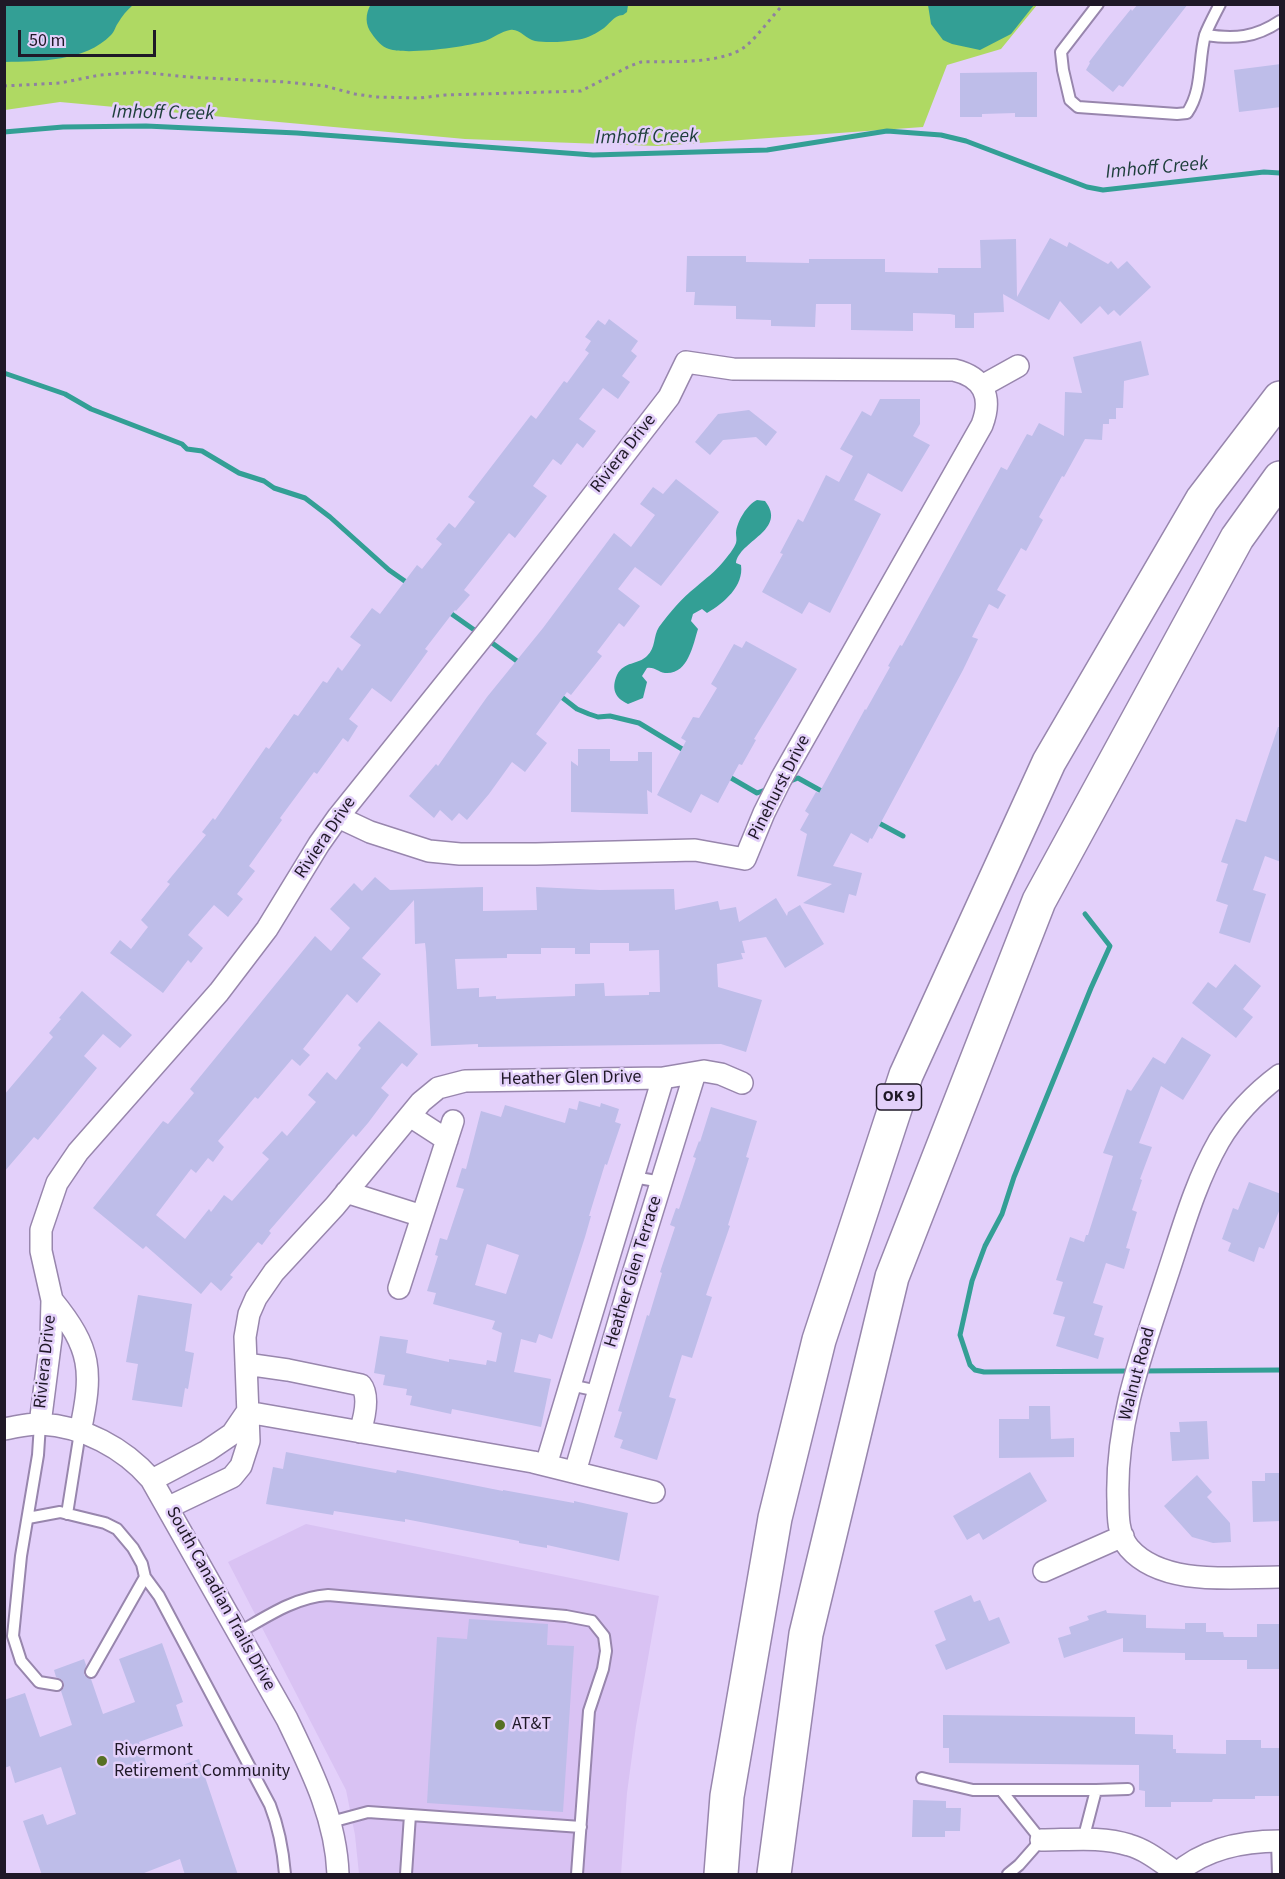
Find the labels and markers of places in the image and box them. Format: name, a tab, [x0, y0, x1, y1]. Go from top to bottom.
place label: AT&T	[512, 1714, 551, 1736]
marker: AT&T	[493, 1718, 507, 1732]
place label: Rivermont Retirement Community	[114, 1740, 290, 1782]
marker: Rivermont Retirement Community	[95, 1754, 109, 1768]

